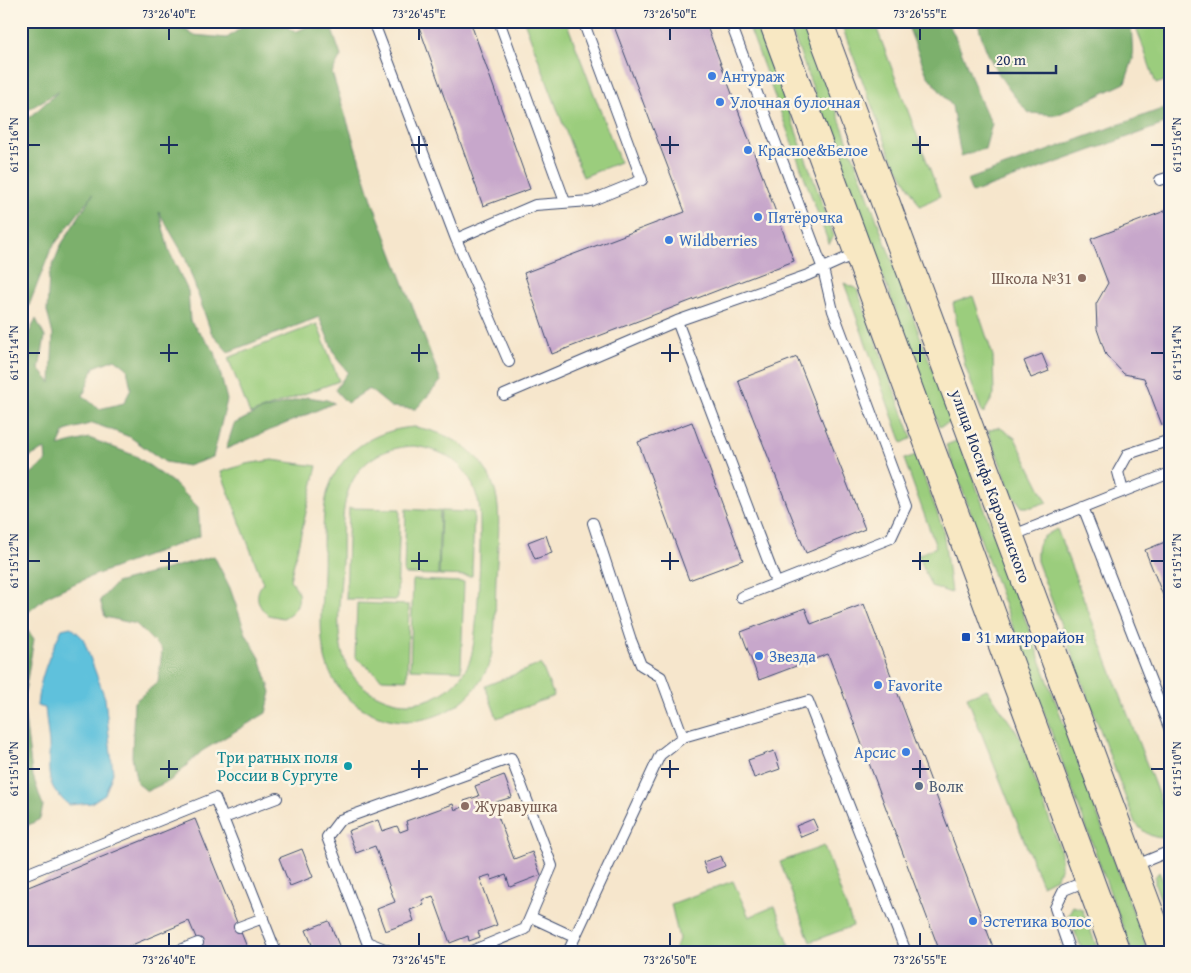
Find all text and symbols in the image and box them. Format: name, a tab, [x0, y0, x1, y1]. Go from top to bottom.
text: 73°26'40"E	[142, 5, 196, 22]
text: 73°26'45"E	[392, 5, 446, 22]
text: 73°26'50"E	[643, 5, 697, 22]
text: 73°26'55"E	[893, 5, 947, 22]
scale bar	[988, 42, 1056, 74]
text: 20 m	[996, 49, 1027, 70]
place label: Антураж	[722, 64, 785, 88]
marker: Антураж	[706, 70, 718, 82]
place label: Улочная булочная	[730, 90, 861, 114]
marker: Улочная булочная	[714, 96, 726, 108]
text: 61°15'16"N	[5, 117, 22, 173]
text: 61°15'16"N	[1168, 117, 1185, 173]
place label: Красное&Белое	[758, 138, 868, 162]
marker: Красное&Белое	[742, 144, 754, 156]
place label: Пятёрочка	[768, 205, 843, 229]
marker: Пятёрочка	[752, 211, 764, 223]
place label: Wildberries	[679, 228, 757, 252]
marker: Wildberries	[663, 234, 675, 246]
place label: Школа №31	[992, 266, 1072, 290]
marker: Школа №31	[1076, 272, 1088, 284]
text: 61°15'14"N	[5, 325, 22, 381]
text: 61°15'14"N	[1168, 325, 1185, 381]
street label: улица Иосифа Каролинского	[944, 385, 1037, 586]
text: 61°15'12"N	[5, 533, 22, 589]
text: 61°15'12"N	[1168, 533, 1185, 589]
place label: 31 микрорайон	[976, 625, 1084, 649]
marker: 31 микрорайон	[960, 631, 972, 643]
place label: Звезда	[769, 644, 816, 668]
marker: Звезда	[753, 650, 765, 662]
place label: Favorite	[888, 673, 943, 697]
marker: Favorite	[872, 679, 884, 691]
place label: Арсис	[854, 740, 896, 764]
text: 61°15'10"N	[5, 741, 22, 797]
text: 61°15'10"N	[1168, 741, 1185, 797]
place label: Три ратных поля России в Сургуте	[217, 745, 338, 787]
marker: Арсис	[900, 746, 912, 758]
marker: Три ратных поля России в Сургуте	[342, 760, 354, 772]
place label: Волк	[929, 774, 964, 798]
marker: Волк	[913, 780, 925, 792]
place label: Журавушка	[474, 794, 558, 818]
marker: Журавушка	[459, 800, 471, 812]
place label: Эстетика волос	[983, 909, 1091, 933]
marker: Эстетика волос	[967, 915, 979, 927]
text: 73°26'40"E	[142, 951, 196, 968]
text: 73°26'45"E	[392, 951, 446, 968]
text: 73°26'50"E	[643, 951, 697, 968]
text: 73°26'55"E	[893, 951, 947, 968]

